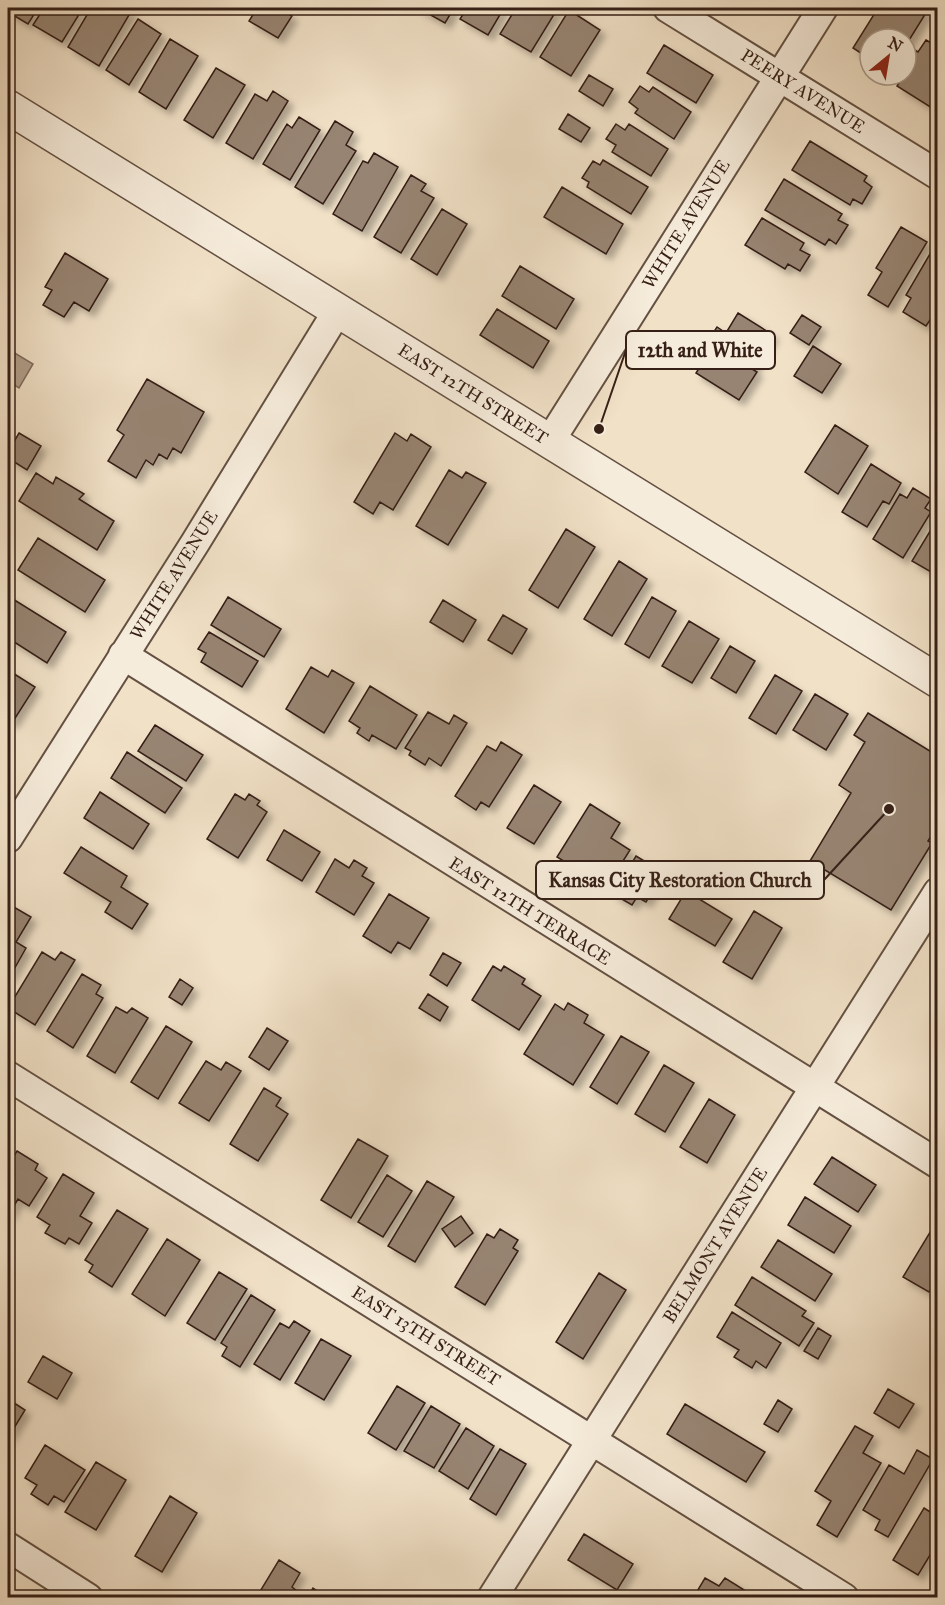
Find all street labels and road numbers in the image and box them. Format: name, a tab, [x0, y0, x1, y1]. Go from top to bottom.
street label: PEERY AVENUE	[737, 44, 869, 138]
street label: WHITE AVENUE	[637, 155, 735, 293]
street label: EAST 12TH STREET	[394, 339, 552, 449]
street label: WHITE AVENUE	[125, 506, 223, 644]
street label: EAST 12TH TERRACE	[445, 852, 615, 970]
street label: BELMONT AVENUE	[658, 1163, 772, 1327]
street label: EAST 13TH STREET	[348, 1281, 504, 1391]

